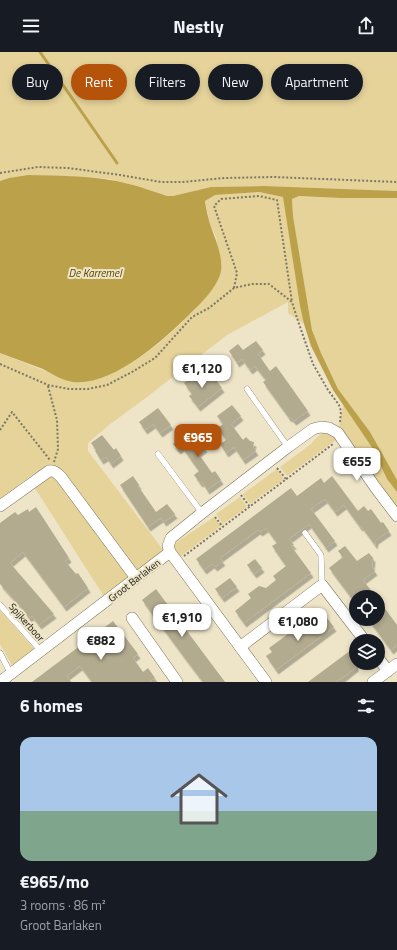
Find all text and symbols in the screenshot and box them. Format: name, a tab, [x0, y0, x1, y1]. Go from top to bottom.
text: Nestly	[173, 13, 224, 40]
icon: menu	[20, 15, 42, 37]
icon: share	[355, 15, 377, 37]
chip: Buy	[12, 64, 63, 100]
chip: Rent	[71, 64, 127, 100]
chip: Filters	[135, 64, 200, 100]
chip: New	[208, 64, 263, 100]
chip: Apartment	[271, 64, 363, 100]
water label: De Karremel	[68, 265, 123, 281]
pin: €1,120	[169, 355, 235, 389]
text: €1,120	[182, 358, 222, 378]
pin: €965	[174, 424, 222, 458]
text: €965	[183, 427, 213, 447]
pin: €655	[333, 448, 381, 482]
text: €655	[342, 451, 372, 471]
street label: Groot Barlaken	[105, 555, 164, 606]
map controls	[349, 590, 385, 670]
button: locate	[349, 590, 385, 626]
street label: Spijkerboor	[5, 600, 48, 645]
pin: €1,910	[149, 604, 215, 638]
text: €1,910	[162, 607, 202, 627]
pin: €1,080	[265, 608, 331, 642]
text: €1,080	[278, 611, 318, 631]
pin: €882	[77, 627, 125, 661]
text: €882	[86, 630, 116, 650]
button: layers	[349, 634, 385, 670]
text: 6 homes	[20, 693, 83, 719]
icon: filters	[355, 695, 377, 717]
icon: home	[163, 763, 235, 835]
text: €965/mo	[20, 869, 89, 895]
text: 3 rooms · 86 m²	[20, 895, 106, 915]
text: Groot Barlaken	[20, 915, 102, 935]

